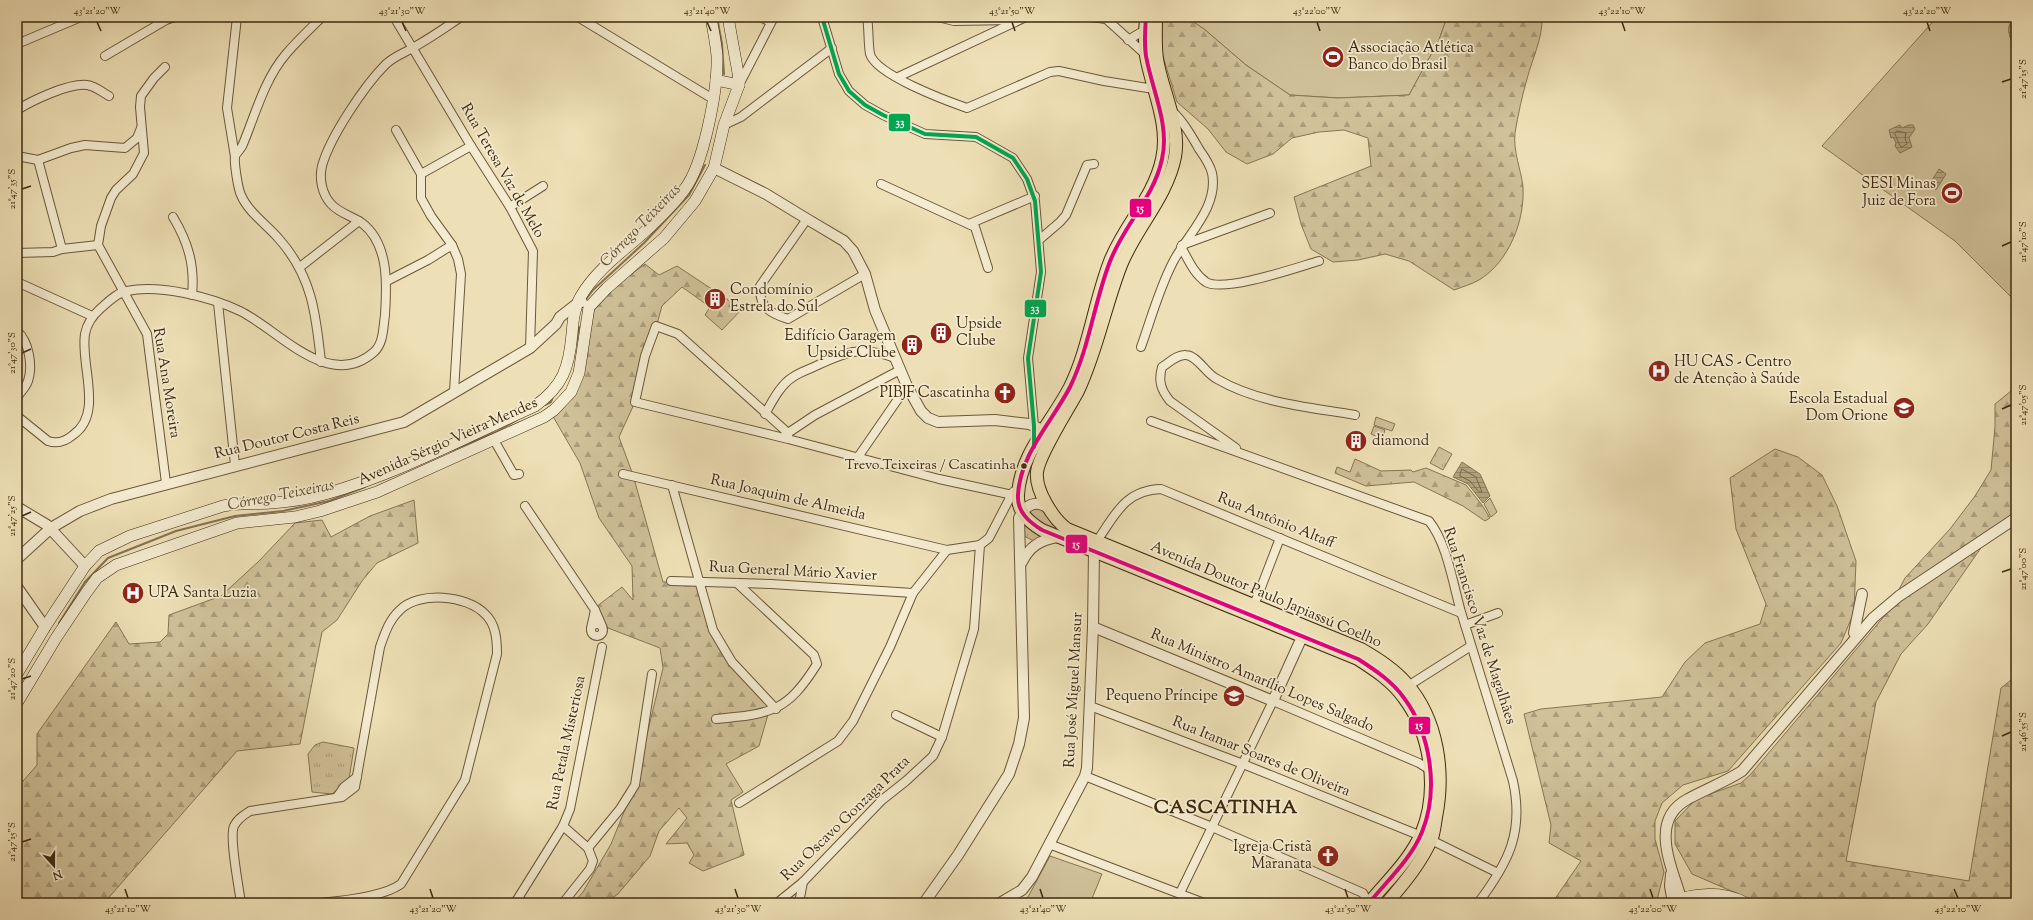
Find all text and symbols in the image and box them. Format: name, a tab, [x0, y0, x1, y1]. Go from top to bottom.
text: 43°21'20"W	[73, 4, 121, 19]
text: 43°21'30"W	[379, 4, 425, 19]
text: 43°21'40"W	[684, 4, 730, 19]
text: 43°21'50"W	[989, 4, 1035, 19]
text: 43°22'00"W	[1293, 4, 1341, 19]
text: 43°22'10"W	[1599, 4, 1645, 19]
text: 43°22'20"W	[1903, 4, 1951, 19]
place label: Associação Atlética Banco do Brasil	[1348, 38, 1474, 76]
sports icon: Associação Atlética Banco do Brasil	[1320, 44, 1346, 70]
text: 21°47'15"S	[2016, 59, 2031, 99]
street label: Rua Teresa Vaz de Melo	[455, 100, 549, 242]
line badge: 33	[888, 113, 911, 132]
text: 33	[896, 115, 905, 131]
text: 21°47'35"S	[5, 169, 20, 209]
place label: SESI Minas Juiz de Fora	[1861, 174, 1936, 212]
water label: Córrego Teixeiras	[595, 179, 687, 273]
sports icon: SESI Minas Juiz de Fora	[1939, 180, 1965, 206]
line badge: 15	[1129, 198, 1152, 218]
text: 15	[1135, 201, 1144, 217]
text: 21°47'10"S	[2016, 221, 2031, 263]
place label: Condomínio Estrela do Sul	[730, 280, 818, 318]
building icon: Condomínio Estrela do Sul	[702, 286, 728, 312]
line badge: 33	[1024, 299, 1047, 318]
text: 33	[1031, 301, 1040, 317]
place label: Upside Clube	[956, 314, 1002, 352]
building icon: Upside Clube	[928, 320, 954, 346]
street label: Rua Ana Moreira	[147, 326, 185, 440]
place label: Edifício Garagem Upside Clube	[785, 326, 897, 364]
text: 21°47'30"S	[5, 332, 20, 374]
building icon: Edifício Garagem Upside Clube	[899, 332, 925, 358]
place label: HU CAS - Centro de Atenção à Saúde	[1674, 352, 1800, 390]
hospital icon: HU CAS - Centro de Atenção à Saúde	[1646, 358, 1672, 384]
church icon: PIBJF Cascatinha	[992, 380, 1018, 406]
place label: PIBJF Cascatinha	[880, 383, 990, 404]
text: 21°47'05"S	[2016, 384, 2031, 426]
place label: Escola Estadual Dom Orione	[1789, 389, 1888, 427]
street label: Avenida Sérgio Vieira Mendes	[355, 393, 541, 491]
school or university icon: Escola Estadual Dom Orione	[1891, 395, 1917, 421]
street label: Rua Doutor Costa Reis	[212, 409, 362, 465]
building icon: diamond	[1343, 428, 1369, 454]
place label: diamond	[1372, 431, 1430, 452]
place label: Trevo Teixeiras / Cascatinha	[845, 456, 1017, 476]
marker: Trevo Teixeiras / Cascatinha	[1019, 461, 1029, 471]
street label: Rua Joaquim de Almeida	[708, 470, 868, 526]
water label: Córrego Teixeiras	[226, 474, 336, 518]
street label: Rua Antônio Altaff	[1214, 488, 1339, 555]
text: 21°47'25"S	[5, 495, 20, 536]
street label: Rua Francisco Vaz de Magalhães	[1437, 525, 1521, 727]
line badge: 15	[1065, 534, 1088, 554]
text: 15	[1071, 537, 1080, 553]
street label: Avenida Doutor Paulo Japiassú Coelho	[1147, 537, 1385, 653]
text: 21°47'00"S	[2016, 548, 2031, 590]
street label: Rua General Mário Xavier	[708, 557, 878, 587]
hospital icon: UPA Santa Luzia	[120, 580, 146, 606]
place label: UPA Santa Luzia	[148, 583, 257, 604]
street label: Rua José Miguel Mansur	[1059, 611, 1089, 768]
street label: Rua Ministro Amarílio Lopes Salgado	[1147, 624, 1377, 738]
text: 21°47'20"S	[5, 658, 20, 700]
street label: Rua Petala Misteriosa	[542, 674, 592, 812]
school or university icon: Pequeno Príncipe	[1221, 683, 1247, 709]
place label: Pequeno Príncipe	[1106, 686, 1218, 707]
street label: Rua Itamar Soares de Oliveira	[1169, 712, 1353, 802]
text: 21°46'55"S	[2016, 712, 2031, 752]
line badge: 15	[1408, 716, 1431, 735]
text: 15	[1414, 718, 1423, 734]
street label: Rua Oscavo Gonzaga Prata	[777, 752, 915, 886]
district label: CASCATINHA	[1154, 795, 1298, 822]
text: 21°47'15"S	[5, 822, 20, 862]
place label: Igreja Cristã Maranata	[1233, 837, 1312, 875]
church icon: Igreja Cristã Maranata	[1315, 843, 1341, 869]
north arrow	[34, 846, 74, 886]
text: N	[50, 865, 65, 884]
text: 43°21'10"W	[105, 902, 151, 917]
text: 43°21'20"W	[409, 902, 457, 917]
text: 43°21'30"W	[715, 902, 761, 917]
text: 43°21'40"W	[1020, 902, 1066, 917]
text: 43°21'50"W	[1325, 902, 1371, 917]
text: 43°22'00"W	[1629, 902, 1677, 917]
text: 43°22'10"W	[1935, 902, 1981, 917]

